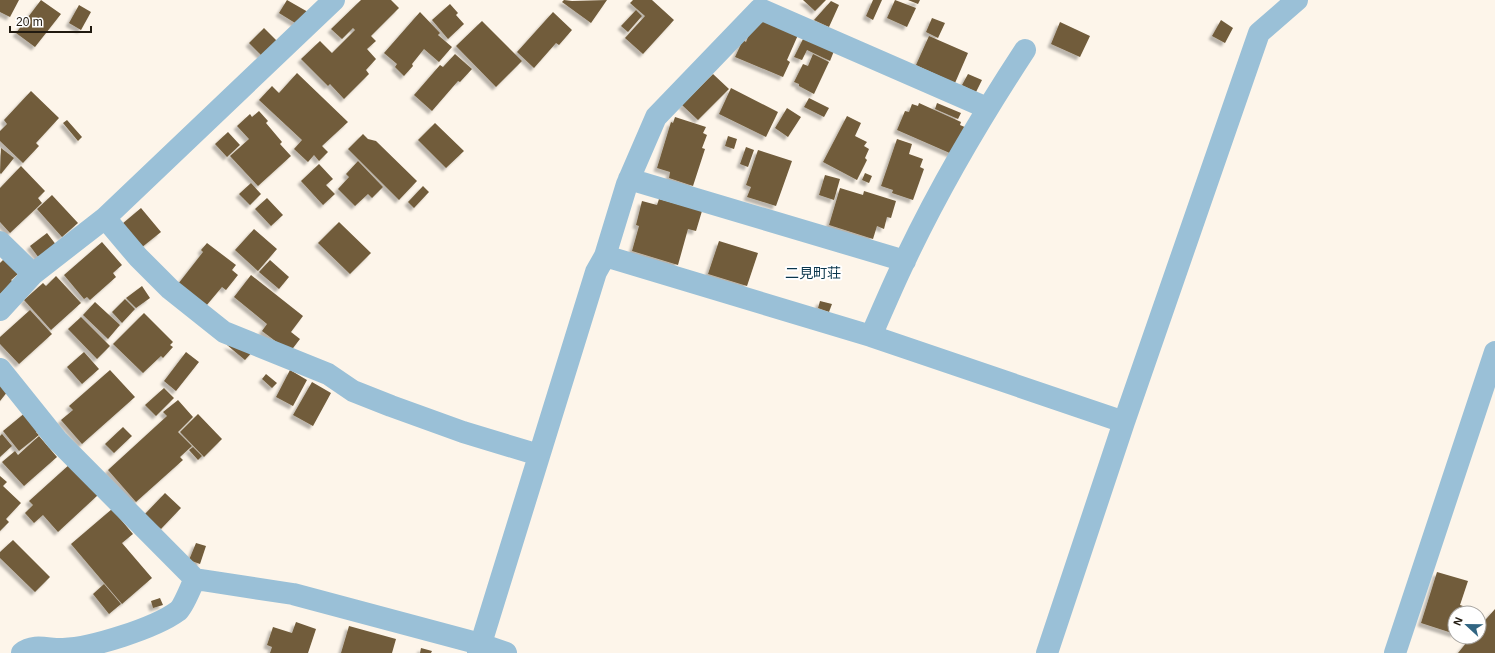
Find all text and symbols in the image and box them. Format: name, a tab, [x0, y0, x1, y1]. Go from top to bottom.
scale bar	[10, 8, 91, 34]
text: 20 m	[16, 15, 43, 29]
district label: 二見町荘	[785, 265, 841, 281]
north arrow	[1447, 605, 1487, 645]
text: N	[1451, 615, 1465, 627]

